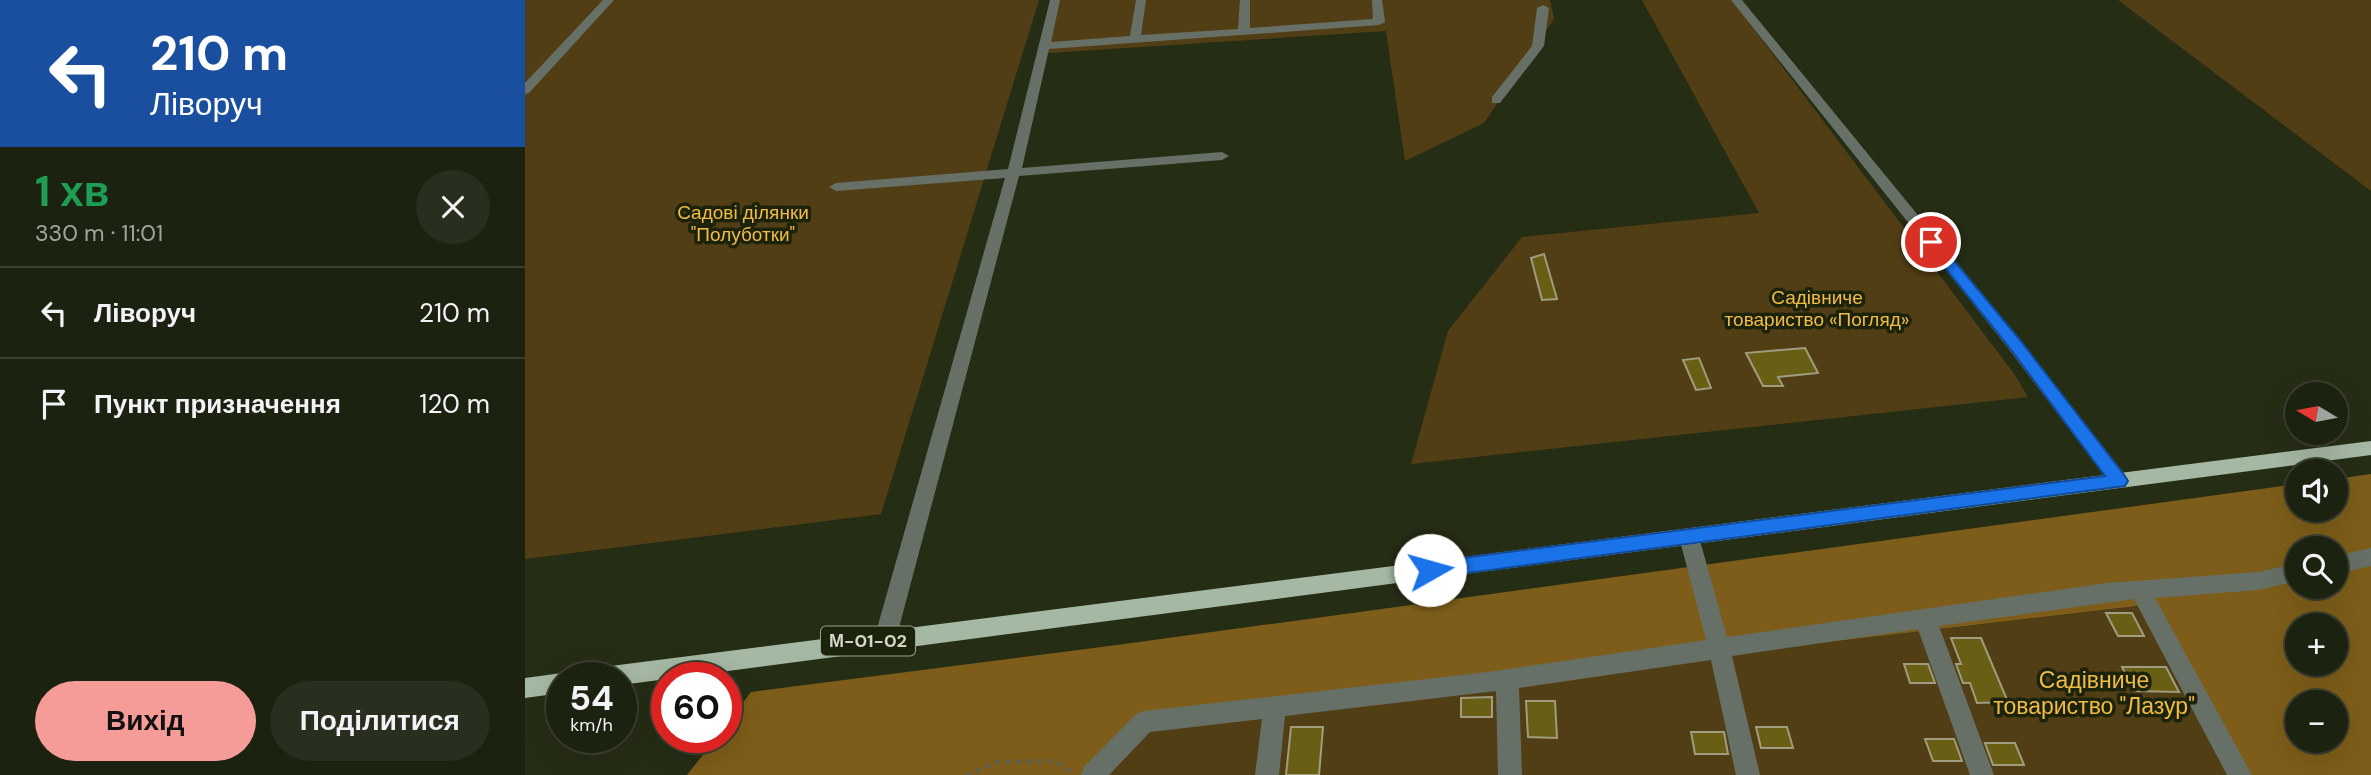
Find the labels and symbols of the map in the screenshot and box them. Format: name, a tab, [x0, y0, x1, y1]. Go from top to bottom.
park label: Садові ділянки "Полуботки"	[677, 200, 809, 247]
pin	[1901, 212, 1961, 272]
park label: Садівниче товариство «Погляд»	[1725, 285, 1909, 332]
north arrow	[2285, 382, 2349, 444]
position arrow	[1393, 533, 1467, 607]
road number: М-01-02	[821, 626, 915, 656]
speed limit sign: 60	[651, 662, 742, 753]
park label: Садівниче товариство "Лазур"	[1993, 665, 2195, 721]

